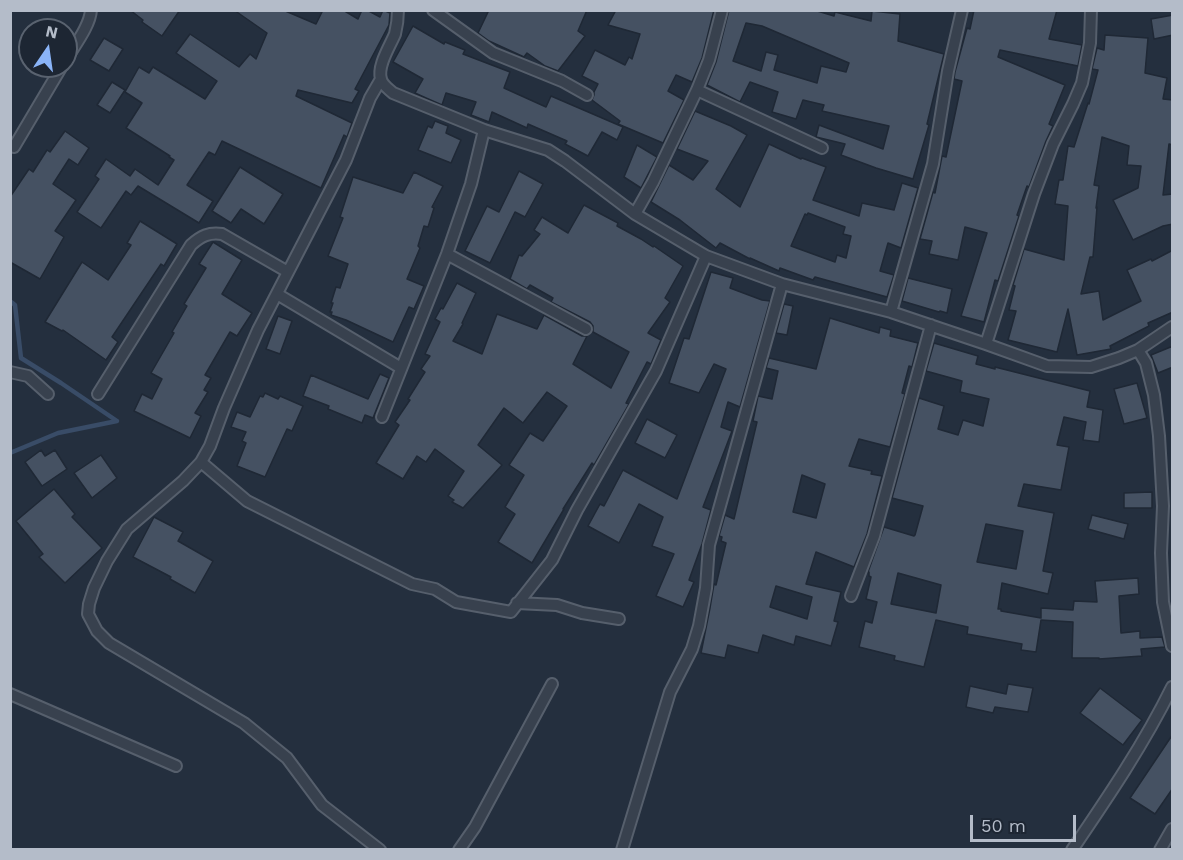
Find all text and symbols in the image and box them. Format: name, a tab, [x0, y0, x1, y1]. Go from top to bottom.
north arrow	[18, 18, 78, 78]
text: N	[44, 21, 60, 43]
scale bar	[973, 803, 1080, 841]
text: 50 m	[981, 815, 1026, 836]

